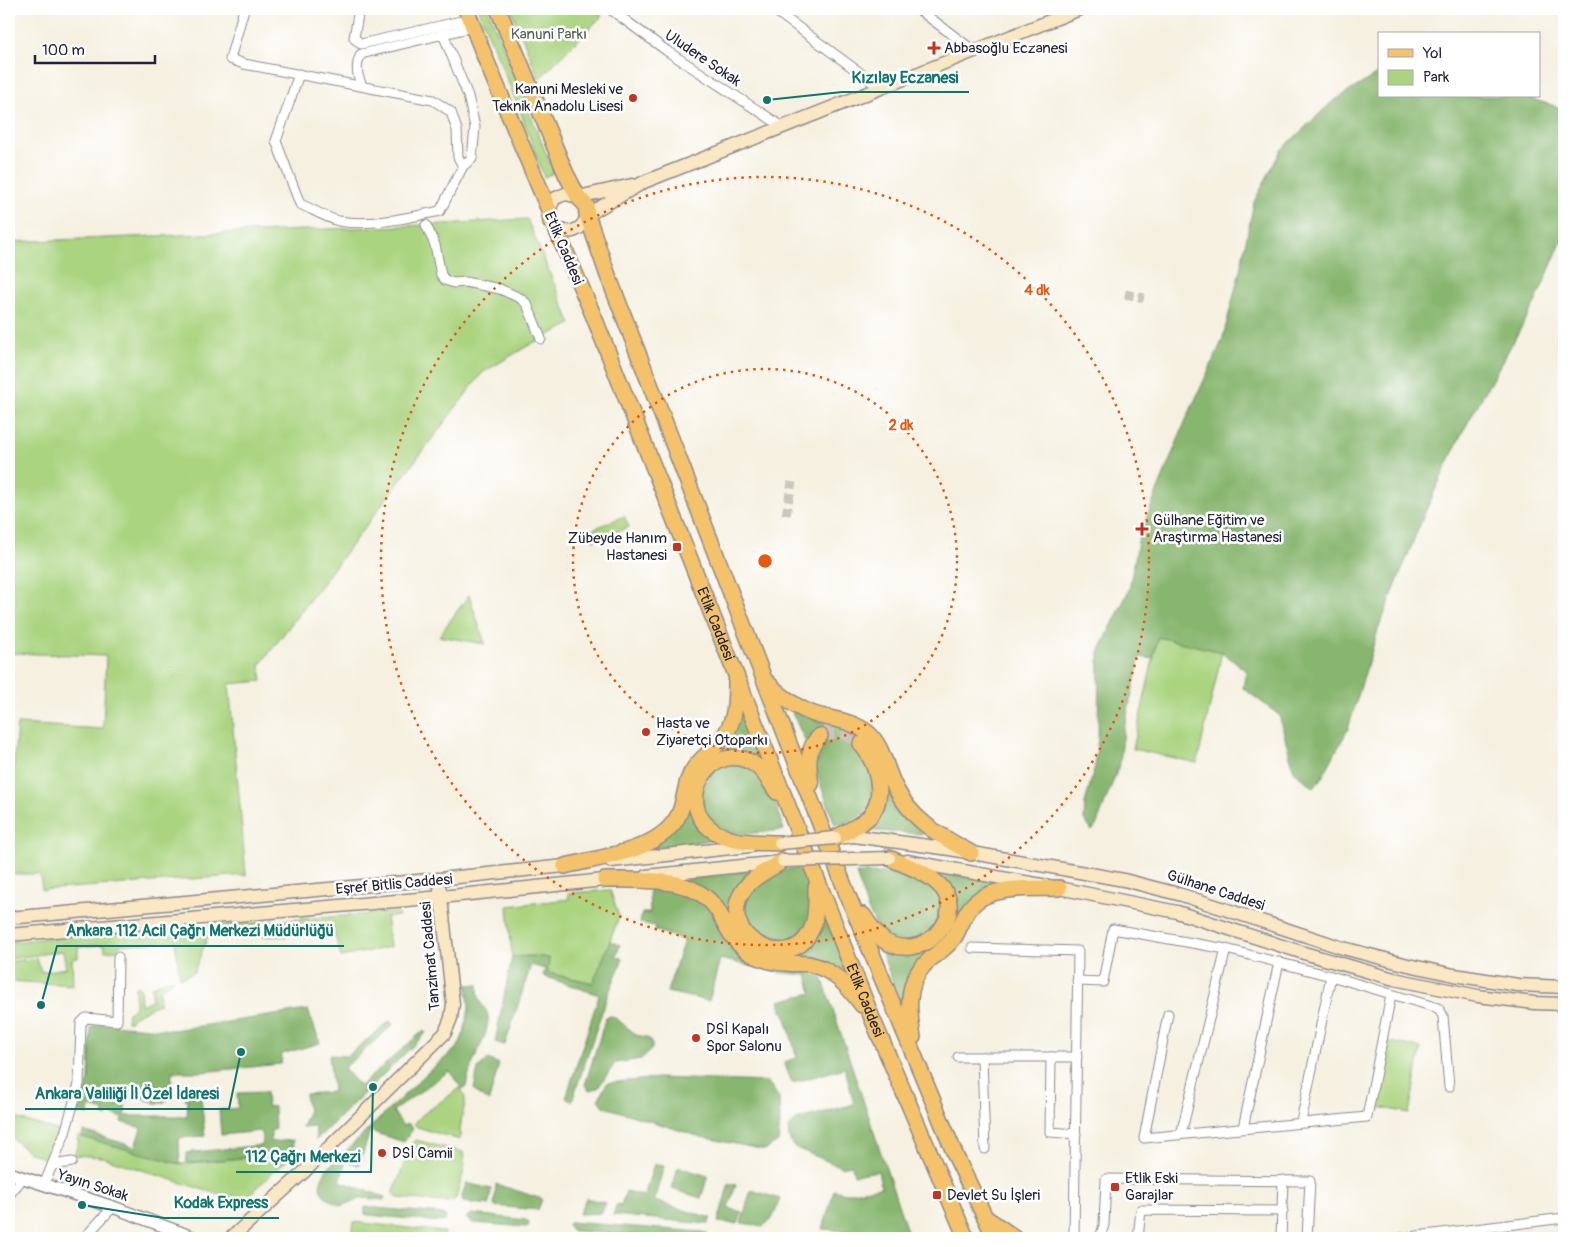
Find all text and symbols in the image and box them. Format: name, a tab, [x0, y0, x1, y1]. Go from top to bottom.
park label: Kanuni Parkı	[511, 25, 587, 44]
street label: Uludere Sokak	[661, 26, 745, 91]
scale bar	[35, 32, 155, 64]
legend	[1378, 32, 1540, 98]
place label: Abbasoğlu Eczanesi	[944, 39, 1068, 58]
text: 100 m	[42, 41, 85, 60]
marker: Abbasoğlu Eczanesi	[928, 42, 940, 54]
text: Yol	[1422, 44, 1442, 63]
callout: Kızılay Eczanesi	[842, 61, 969, 92]
text: Kızılay Eczanesi	[852, 68, 959, 88]
text: Park	[1423, 68, 1450, 87]
place label: Kanuni Mesleki ve Teknik Anadolu Lisesi	[492, 80, 624, 116]
marker: Kanuni Mesleki ve Teknik Anadolu Lisesi	[627, 92, 639, 104]
street label: Etlik Caddesi	[540, 209, 588, 288]
text: 4 dk	[1024, 281, 1051, 300]
text: 2 dk	[888, 416, 914, 435]
place label: Gülhane Eğitim ve Araştırma Hastanesi	[1153, 511, 1282, 547]
marker: Gülhane Eğitim ve Araştırma Hastanesi	[1135, 522, 1149, 536]
place label: Zübeyde Hanım Hastanesi	[568, 529, 667, 565]
marker: Zübeyde Hanım Hastanesi	[671, 541, 683, 553]
centre of rings	[756, 552, 774, 570]
street label: Etlik Caddesi	[692, 584, 738, 664]
place label: Hasta ve Ziyaretçi Otoparkı	[656, 714, 768, 750]
marker: Hasta ve Ziyaretçi Otoparkı	[640, 726, 652, 738]
street label: Gülhane Caddesi	[1164, 866, 1268, 915]
street label: Eşref Bitlis Caddesi	[335, 870, 454, 899]
street label: Tanzimat Caddesi	[416, 900, 445, 1011]
callout: Ankara 112 Acil Çağrı Merkezi Müdürlüğü	[57, 915, 344, 946]
text: Ankara 112 Acil Çağrı Merkezi Müdürlüğü	[66, 921, 334, 941]
street label: Etlik Caddesi	[841, 961, 888, 1040]
place label: DSİ Kapalı Spor Salonu	[706, 1020, 782, 1056]
marker: DSİ Kapalı Spor Salonu	[690, 1032, 702, 1044]
callout: Ankara Valiliği İl Özel İdaresi	[25, 1078, 229, 1109]
text: Ankara Valiliği İl Özel İdaresi	[35, 1084, 219, 1104]
callout: 112 Çağrı Merkezi	[236, 1141, 371, 1172]
place label: DSİ Camii	[392, 1144, 453, 1163]
text: 112 Çağrı Merkezi	[245, 1147, 361, 1167]
marker: DSİ Camii	[376, 1147, 388, 1159]
street label: Yayın Sokak	[54, 1165, 131, 1206]
place label: Etlik Eski Garajlar	[1125, 1169, 1178, 1205]
marker: Etlik Eski Garajlar	[1109, 1181, 1121, 1193]
place label: Devlet Su İşleri	[947, 1186, 1041, 1205]
callout: Kodak Express	[164, 1187, 279, 1218]
marker: Devlet Su İşleri	[931, 1189, 943, 1201]
text: Kodak Express	[174, 1193, 269, 1213]

